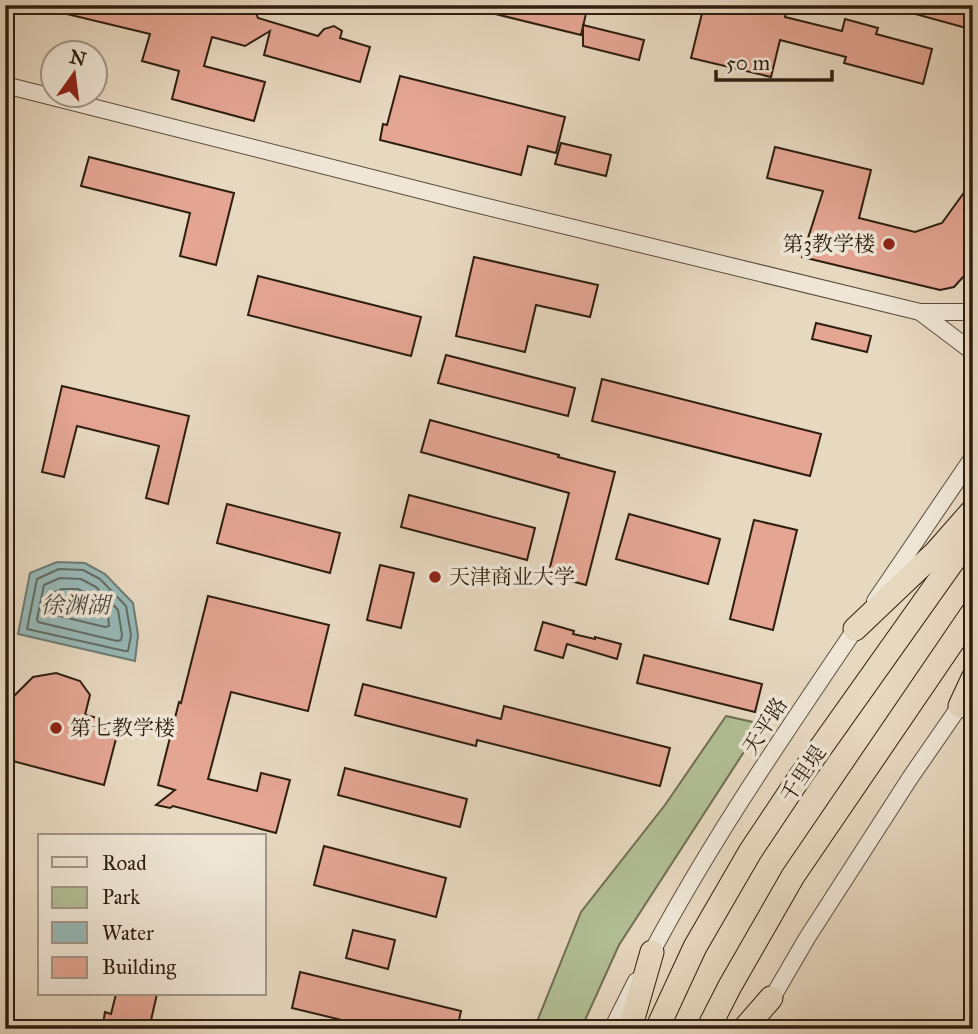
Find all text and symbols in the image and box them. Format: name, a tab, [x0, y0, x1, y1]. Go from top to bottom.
north arrow	[38, 38, 108, 108]
scale bar	[716, 38, 831, 82]
text: N	[67, 45, 89, 71]
text: 50 m	[726, 50, 771, 76]
place label: 第3教学楼	[783, 231, 875, 257]
marker: 第3教学楼	[881, 236, 897, 252]
place label: 天津商业大学	[449, 564, 575, 590]
marker: 天津商业大学	[427, 569, 443, 585]
water label: 徐渊湖	[41, 591, 114, 619]
street label: 天平路	[737, 693, 793, 759]
place label: 第七教学楼	[70, 715, 175, 741]
marker: 第七教学楼	[48, 720, 64, 736]
street label: 千里堤	[775, 741, 831, 807]
legend	[38, 834, 266, 996]
text: Road	[102, 850, 147, 876]
text: Park	[102, 884, 140, 910]
text: Water	[102, 920, 154, 946]
text: Building	[102, 954, 176, 980]

